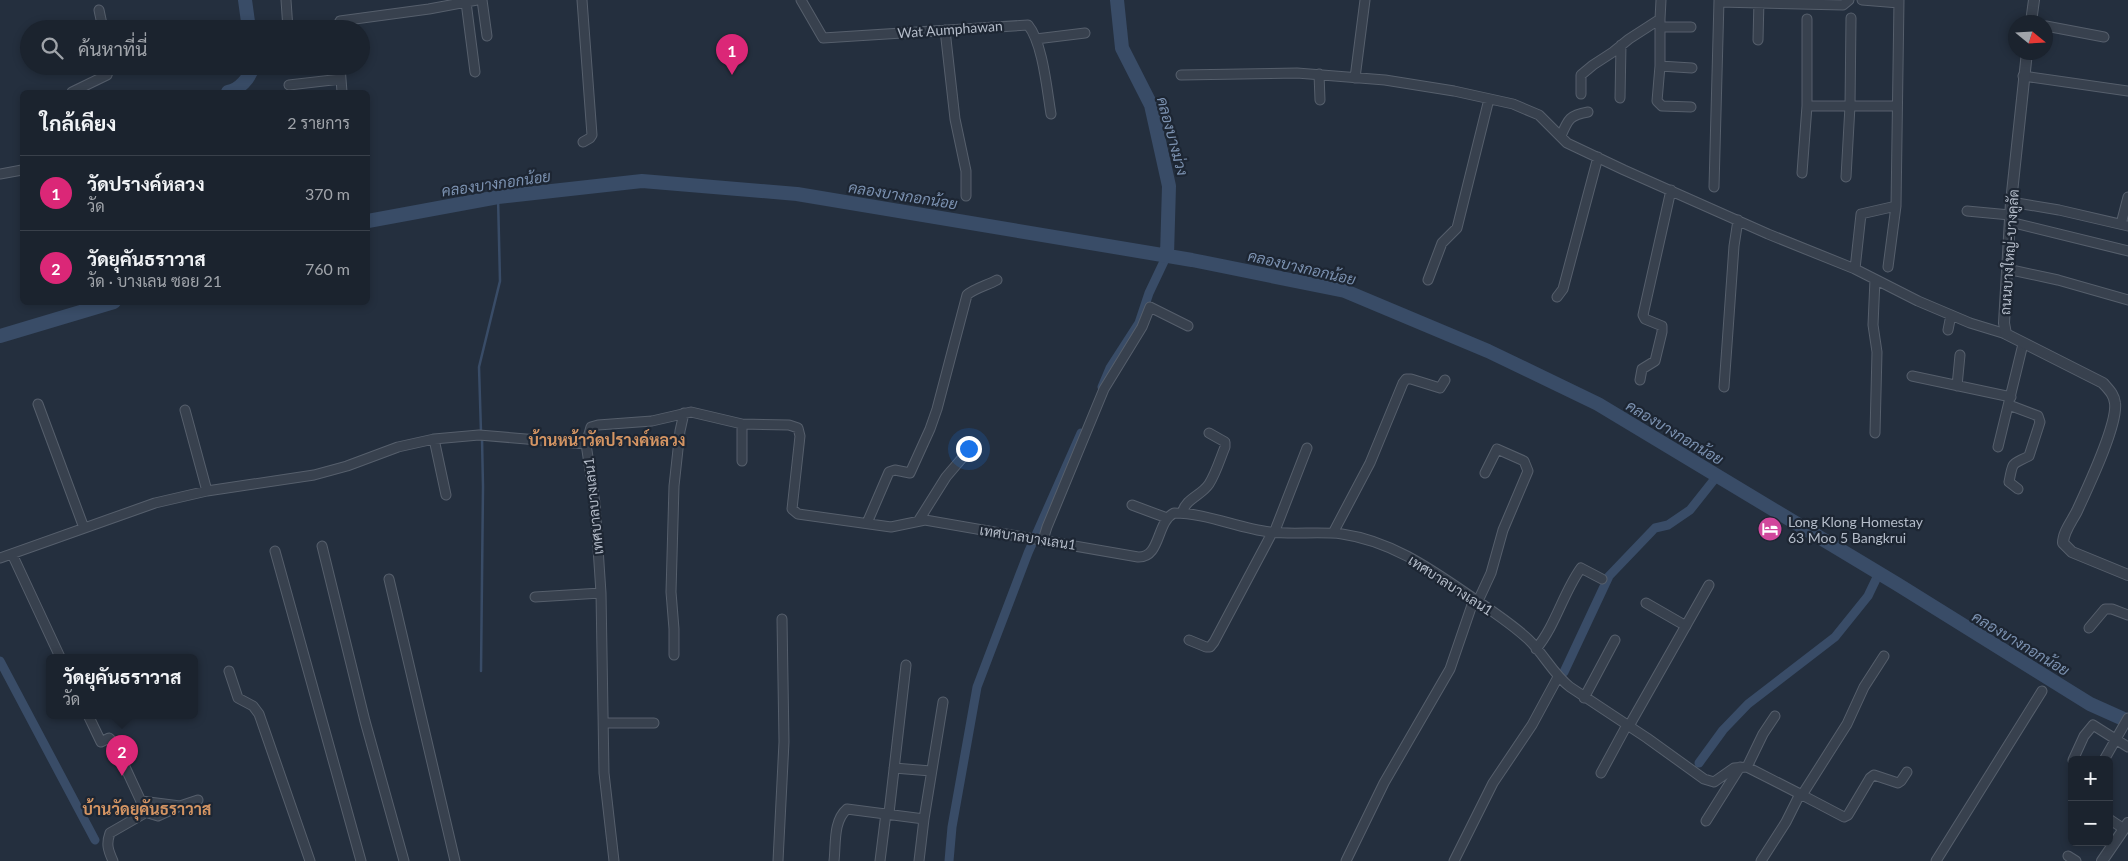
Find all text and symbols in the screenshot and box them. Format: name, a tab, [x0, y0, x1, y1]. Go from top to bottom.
north arrow	[2008, 15, 2053, 60]
street label: Wat Aumphawan	[897, 17, 1003, 41]
search box	[20, 20, 370, 75]
icon: search	[38, 34, 66, 62]
pin: 1	[716, 34, 748, 75]
text: ค้นหาที่นี่	[78, 37, 147, 60]
water label: คลองบางม่วง	[1154, 95, 1192, 178]
text: ใกล้เคียง	[40, 110, 116, 135]
text: 2 รายการ	[287, 113, 350, 132]
water label: คลองบางกอกน้อย	[440, 166, 552, 200]
text: วัดปรางค์หลวง	[87, 172, 205, 195]
water label: คลองบางกอกน้อย	[847, 177, 959, 213]
text: 1	[51, 184, 61, 203]
text: 370 m	[305, 184, 350, 203]
street label: ถนนบางใหญ่-บางคูลัด	[1996, 188, 2024, 316]
text: วัด	[87, 196, 105, 215]
water label: คลองบางกอกน้อย	[1246, 246, 1358, 288]
text: วัดยุคันธราวาส	[87, 247, 206, 270]
text: 2	[51, 259, 61, 278]
text: 760 m	[305, 259, 350, 278]
text: วัด · บางเลน ซอย 21	[87, 271, 222, 290]
water label: คลองบางกอกน้อย	[1623, 396, 1727, 468]
district label: บ้านหน้าวัดปรางค์หลวง	[529, 429, 685, 449]
your location	[956, 436, 982, 462]
street label: เทศบาลบางเลน1	[579, 457, 607, 555]
place label: Long Klong Homestay 63 Moo 5 Bangkrui	[1788, 513, 1924, 546]
hotel icon: Long Klong Homestay 63 Moo 5 Bangkrui	[1757, 516, 1783, 542]
street label: เทศบาลบางเลน1	[978, 521, 1078, 553]
street label: เทศบาลบางเลน1	[1405, 551, 1497, 619]
water label: คลองบางกอกน้อย	[1969, 607, 2073, 679]
popup	[46, 654, 198, 719]
text: วัดยุคันธราวาส	[63, 665, 181, 688]
text: วัด	[63, 689, 80, 708]
pin: 2	[106, 735, 138, 776]
map controls	[2068, 756, 2113, 846]
button: +	[2068, 756, 2113, 801]
district label: บ้านวัดยุคันธราวาส	[83, 798, 212, 821]
button: −	[2068, 801, 2113, 846]

